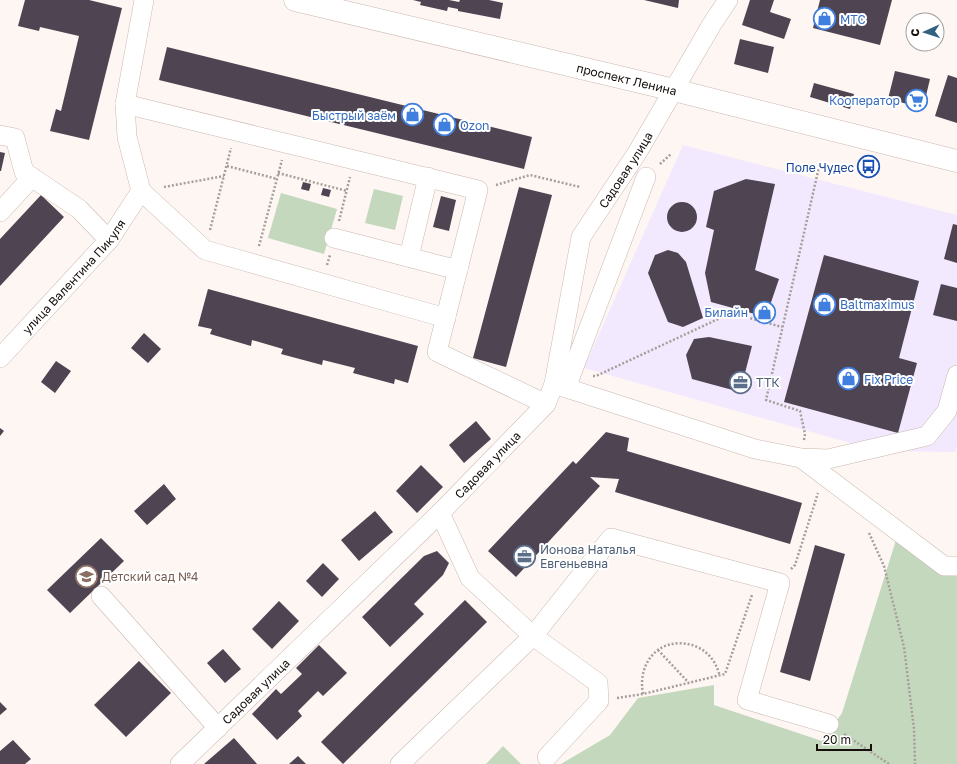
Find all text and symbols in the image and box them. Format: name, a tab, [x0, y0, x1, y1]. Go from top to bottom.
shop icon: МТС	[812, 6, 838, 32]
place label: МТС	[840, 12, 866, 27]
north arrow	[905, 12, 945, 52]
text: С	[908, 28, 921, 37]
street label: проспект Ленина	[575, 60, 678, 98]
supermarket icon: Кооператор	[903, 87, 929, 113]
place label: Кооператор	[829, 93, 900, 108]
shop icon: Быстрый заём	[399, 102, 425, 128]
place label: Быстрый заём	[312, 108, 396, 123]
shop icon: Ozon	[432, 112, 458, 138]
place label: Ozon	[460, 118, 489, 133]
street label: Садовая улица	[595, 129, 655, 211]
bus stop icon: Поле Чудес	[856, 154, 882, 180]
place label: Поле Чудес	[786, 160, 854, 175]
street label: улица Валентина Пикуля	[19, 216, 128, 337]
shop icon: Baltmaximus	[811, 291, 837, 317]
place label: Baltmaximus	[840, 297, 915, 312]
shop icon: Билайн	[751, 299, 777, 325]
place label: Билайн	[704, 305, 748, 320]
shop icon: Fix Price	[835, 366, 861, 392]
office icon: ТТК	[727, 369, 753, 395]
place label: Fix Price	[864, 372, 913, 387]
place label: ТТК	[756, 375, 780, 390]
street label: Садовая улица	[451, 428, 523, 501]
place label: Ионова Наталья Евгеньевна	[540, 542, 636, 571]
office icon: Ионова Наталья Евгеньевна	[512, 543, 538, 569]
school or university icon: Детский сад №4	[73, 563, 99, 589]
place label: Детский сад №4	[102, 569, 198, 584]
street label: Садовая улица	[219, 655, 292, 727]
scale bar	[817, 726, 871, 752]
text: 20 m	[823, 732, 851, 747]

